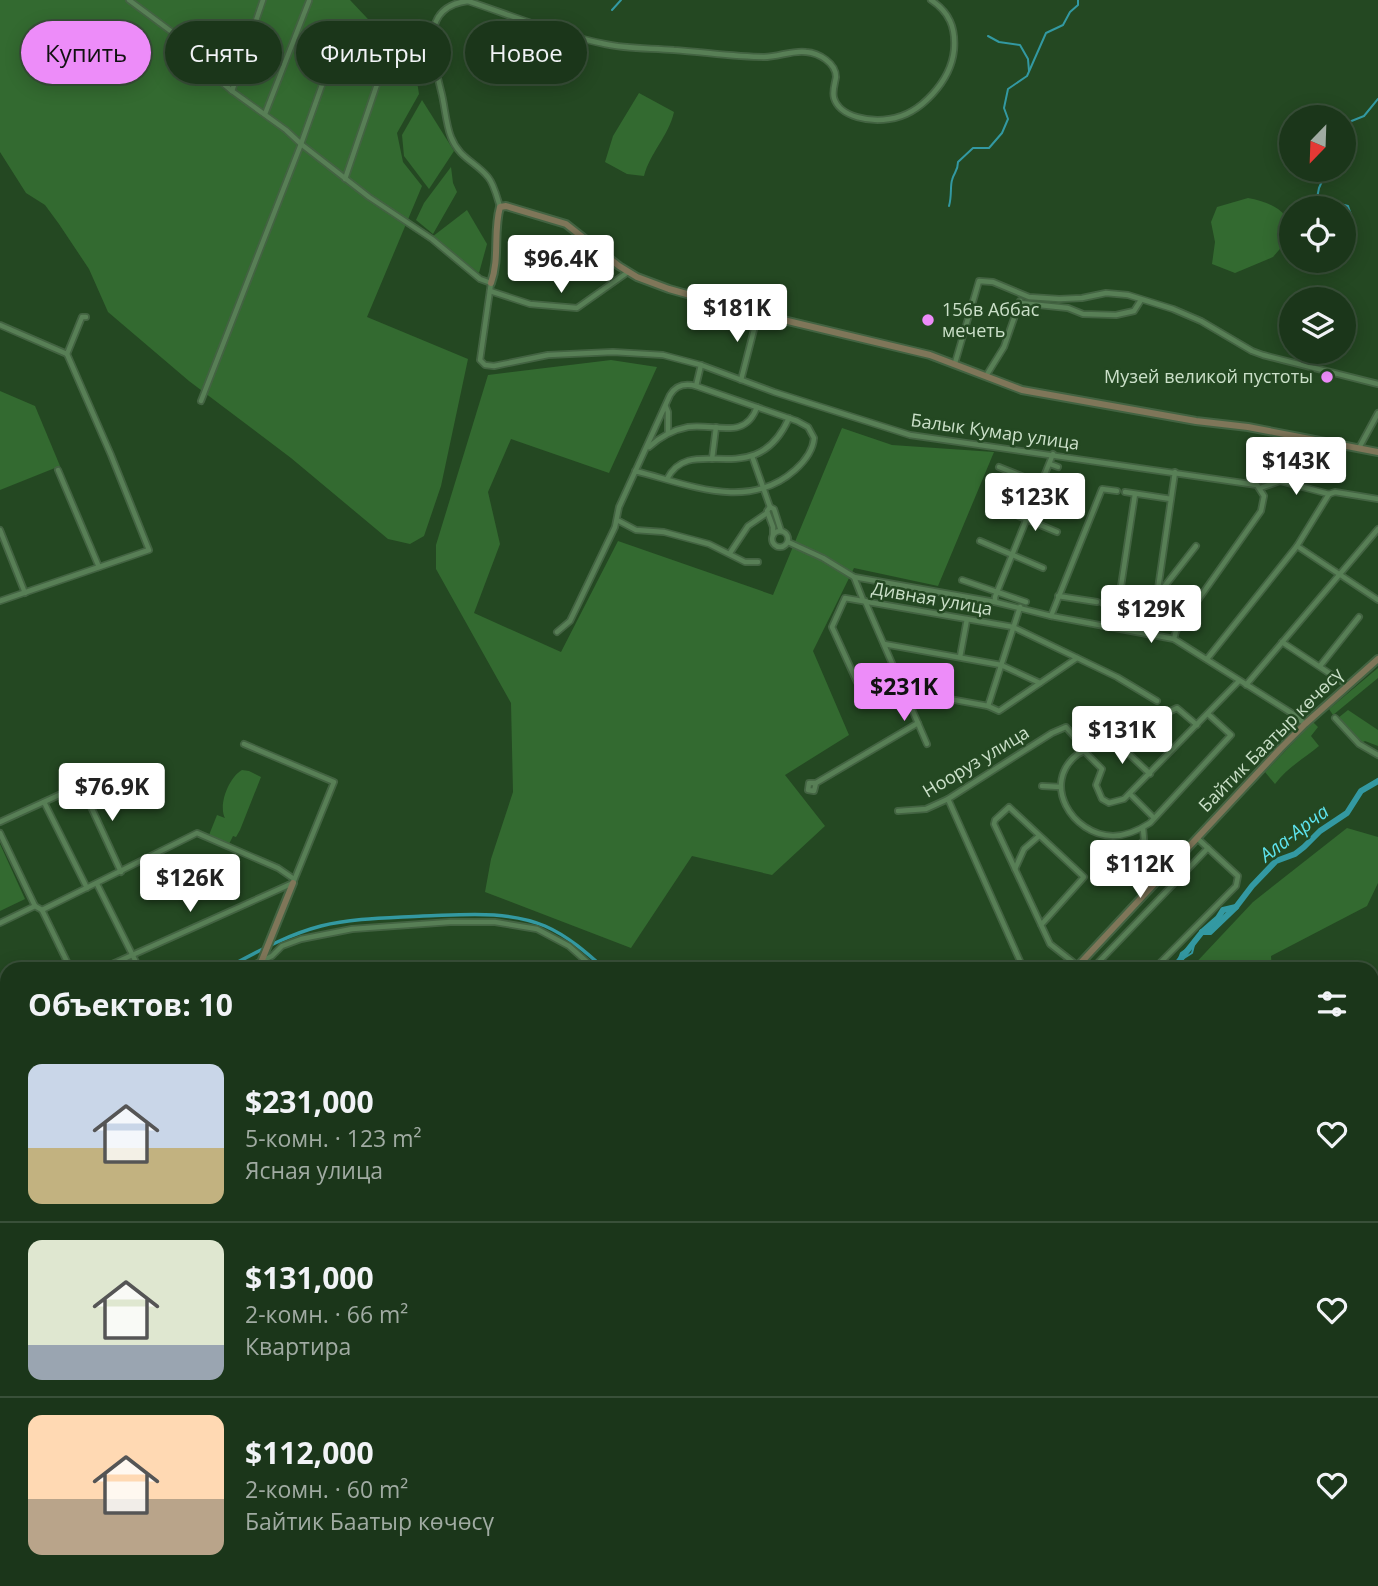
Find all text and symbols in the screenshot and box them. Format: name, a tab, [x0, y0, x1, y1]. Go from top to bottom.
chip: Купить	[21, 21, 151, 84]
chip: Снять	[165, 21, 282, 84]
chip: Фильтры	[296, 21, 451, 84]
chip: Новое	[465, 21, 587, 84]
north arrow	[1279, 105, 1356, 182]
map controls	[1279, 105, 1356, 364]
button: locate	[1279, 196, 1356, 273]
pin: $96.4K	[504, 236, 618, 295]
text: $96.4K	[524, 242, 598, 274]
pin: $181K	[688, 284, 786, 344]
button: layers	[1279, 287, 1356, 364]
text: $181K	[703, 291, 771, 323]
place label: 156в Аббас мечеть	[942, 297, 1040, 342]
marker: 156в Аббас мечеть	[920, 312, 936, 328]
place label: Музей великой пустоты	[1104, 364, 1313, 388]
marker: Музей великой пустоты	[1319, 369, 1335, 385]
street label: Балык Кумар улица	[909, 407, 1081, 455]
pin: $143K	[1247, 438, 1345, 497]
text: $143K	[1262, 444, 1330, 476]
pin: $123K	[986, 474, 1084, 533]
text: $123K	[1001, 480, 1069, 512]
street label: Дивная улица	[870, 576, 994, 620]
pin: $129K	[1102, 586, 1200, 645]
text: $129K	[1117, 592, 1185, 624]
street label: Байтик Баатыр көчөсү	[1193, 662, 1348, 817]
pin: $231K	[855, 664, 953, 723]
text: $231K	[870, 670, 938, 702]
pin: $131K	[1073, 706, 1171, 766]
text: $131K	[1088, 713, 1156, 745]
street label: Нооруз улица	[918, 720, 1033, 802]
pin: $76.9K	[55, 764, 169, 823]
text: $76.9K	[75, 770, 149, 802]
water label: Ала-Арча	[1252, 798, 1334, 869]
pin: $112K	[1091, 841, 1189, 900]
text: $112K	[1106, 847, 1174, 879]
pin: $126K	[141, 855, 239, 914]
text: $126K	[156, 861, 224, 893]
text: Объектов: 10	[28, 984, 233, 1025]
icon: filters	[1313, 985, 1351, 1023]
text: $231,000	[245, 1081, 374, 1122]
icon: home	[84, 1092, 168, 1176]
icon: heart	[1313, 1115, 1351, 1153]
text: 5-комн. · 123 m²	[245, 1122, 421, 1154]
text: Ясная улица	[245, 1154, 383, 1186]
text: $131,000	[245, 1257, 374, 1298]
icon: home	[84, 1268, 168, 1352]
icon: heart	[1313, 1291, 1351, 1329]
text: 2-комн. · 66 m²	[245, 1298, 408, 1330]
text: Квартира	[245, 1330, 351, 1362]
text: $112,000	[245, 1432, 374, 1473]
icon: home	[84, 1443, 168, 1527]
icon: heart	[1313, 1466, 1351, 1504]
text: 2-комн. · 60 m²	[245, 1473, 408, 1505]
text: Байтик Баатыр көчөсү	[245, 1505, 494, 1537]

